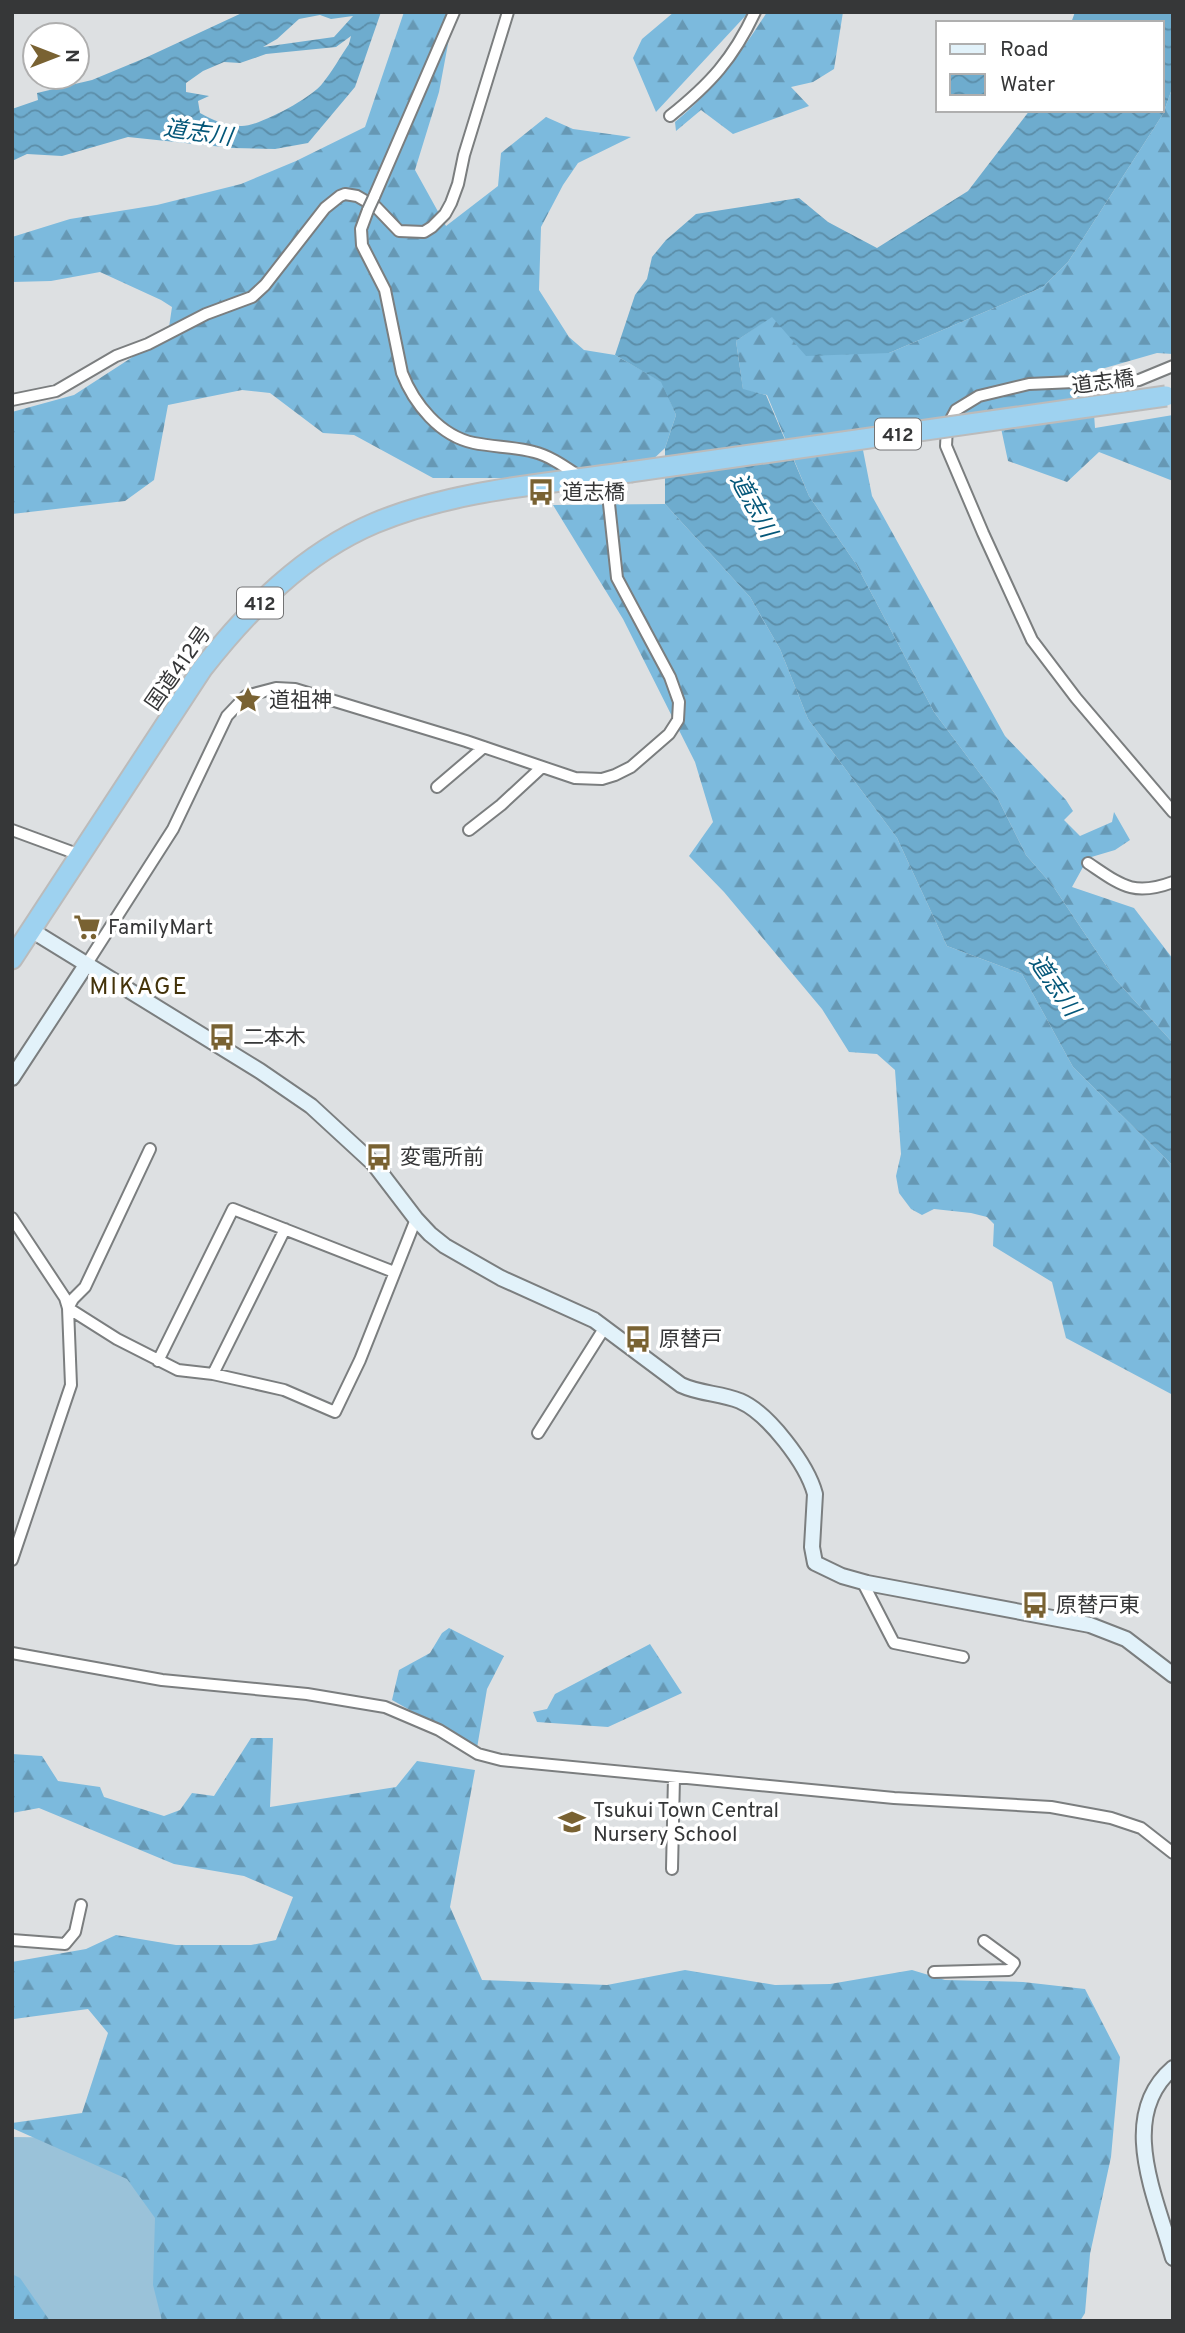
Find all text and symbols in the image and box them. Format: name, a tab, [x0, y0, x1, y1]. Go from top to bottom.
north arrow	[21, 21, 91, 91]
legend	[936, 21, 1164, 112]
text: Road	[1000, 37, 1049, 64]
text: N	[59, 49, 83, 63]
text: Water	[1000, 72, 1055, 99]
water label: 道志川	[161, 115, 237, 154]
street label: 道志橋	[1070, 366, 1136, 401]
road number: 412	[875, 418, 921, 449]
water label: 道志川	[722, 469, 783, 546]
bus stop icon: 道志橋	[526, 477, 556, 507]
place label: 道志橋	[562, 480, 625, 507]
road number: 412	[237, 588, 283, 618]
street label: 国道412号	[140, 621, 218, 716]
place icon: 道祖神	[233, 685, 263, 715]
place label: 道祖神	[269, 688, 332, 715]
supermarket icon: FamilyMart	[72, 912, 102, 942]
place label: FamilyMart	[108, 915, 213, 942]
water label: 道志川	[1021, 950, 1086, 1025]
district label: MIKAGE	[89, 973, 189, 1003]
bus stop icon: 二本木	[207, 1022, 237, 1052]
place label: 二本木	[243, 1025, 306, 1052]
bus stop icon: 変電所前	[364, 1142, 394, 1172]
place label: 変電所前	[400, 1145, 484, 1172]
bus stop icon: 原替戸	[623, 1324, 653, 1354]
place label: 原替戸	[659, 1327, 722, 1354]
bus stop icon: 原替戸東	[1020, 1590, 1050, 1620]
place label: 原替戸東	[1056, 1593, 1140, 1620]
place label: Tsukui Town Central Nursery School	[593, 1798, 779, 1849]
school or university icon: Tsukui Town Central Nursery School	[557, 1807, 587, 1837]

